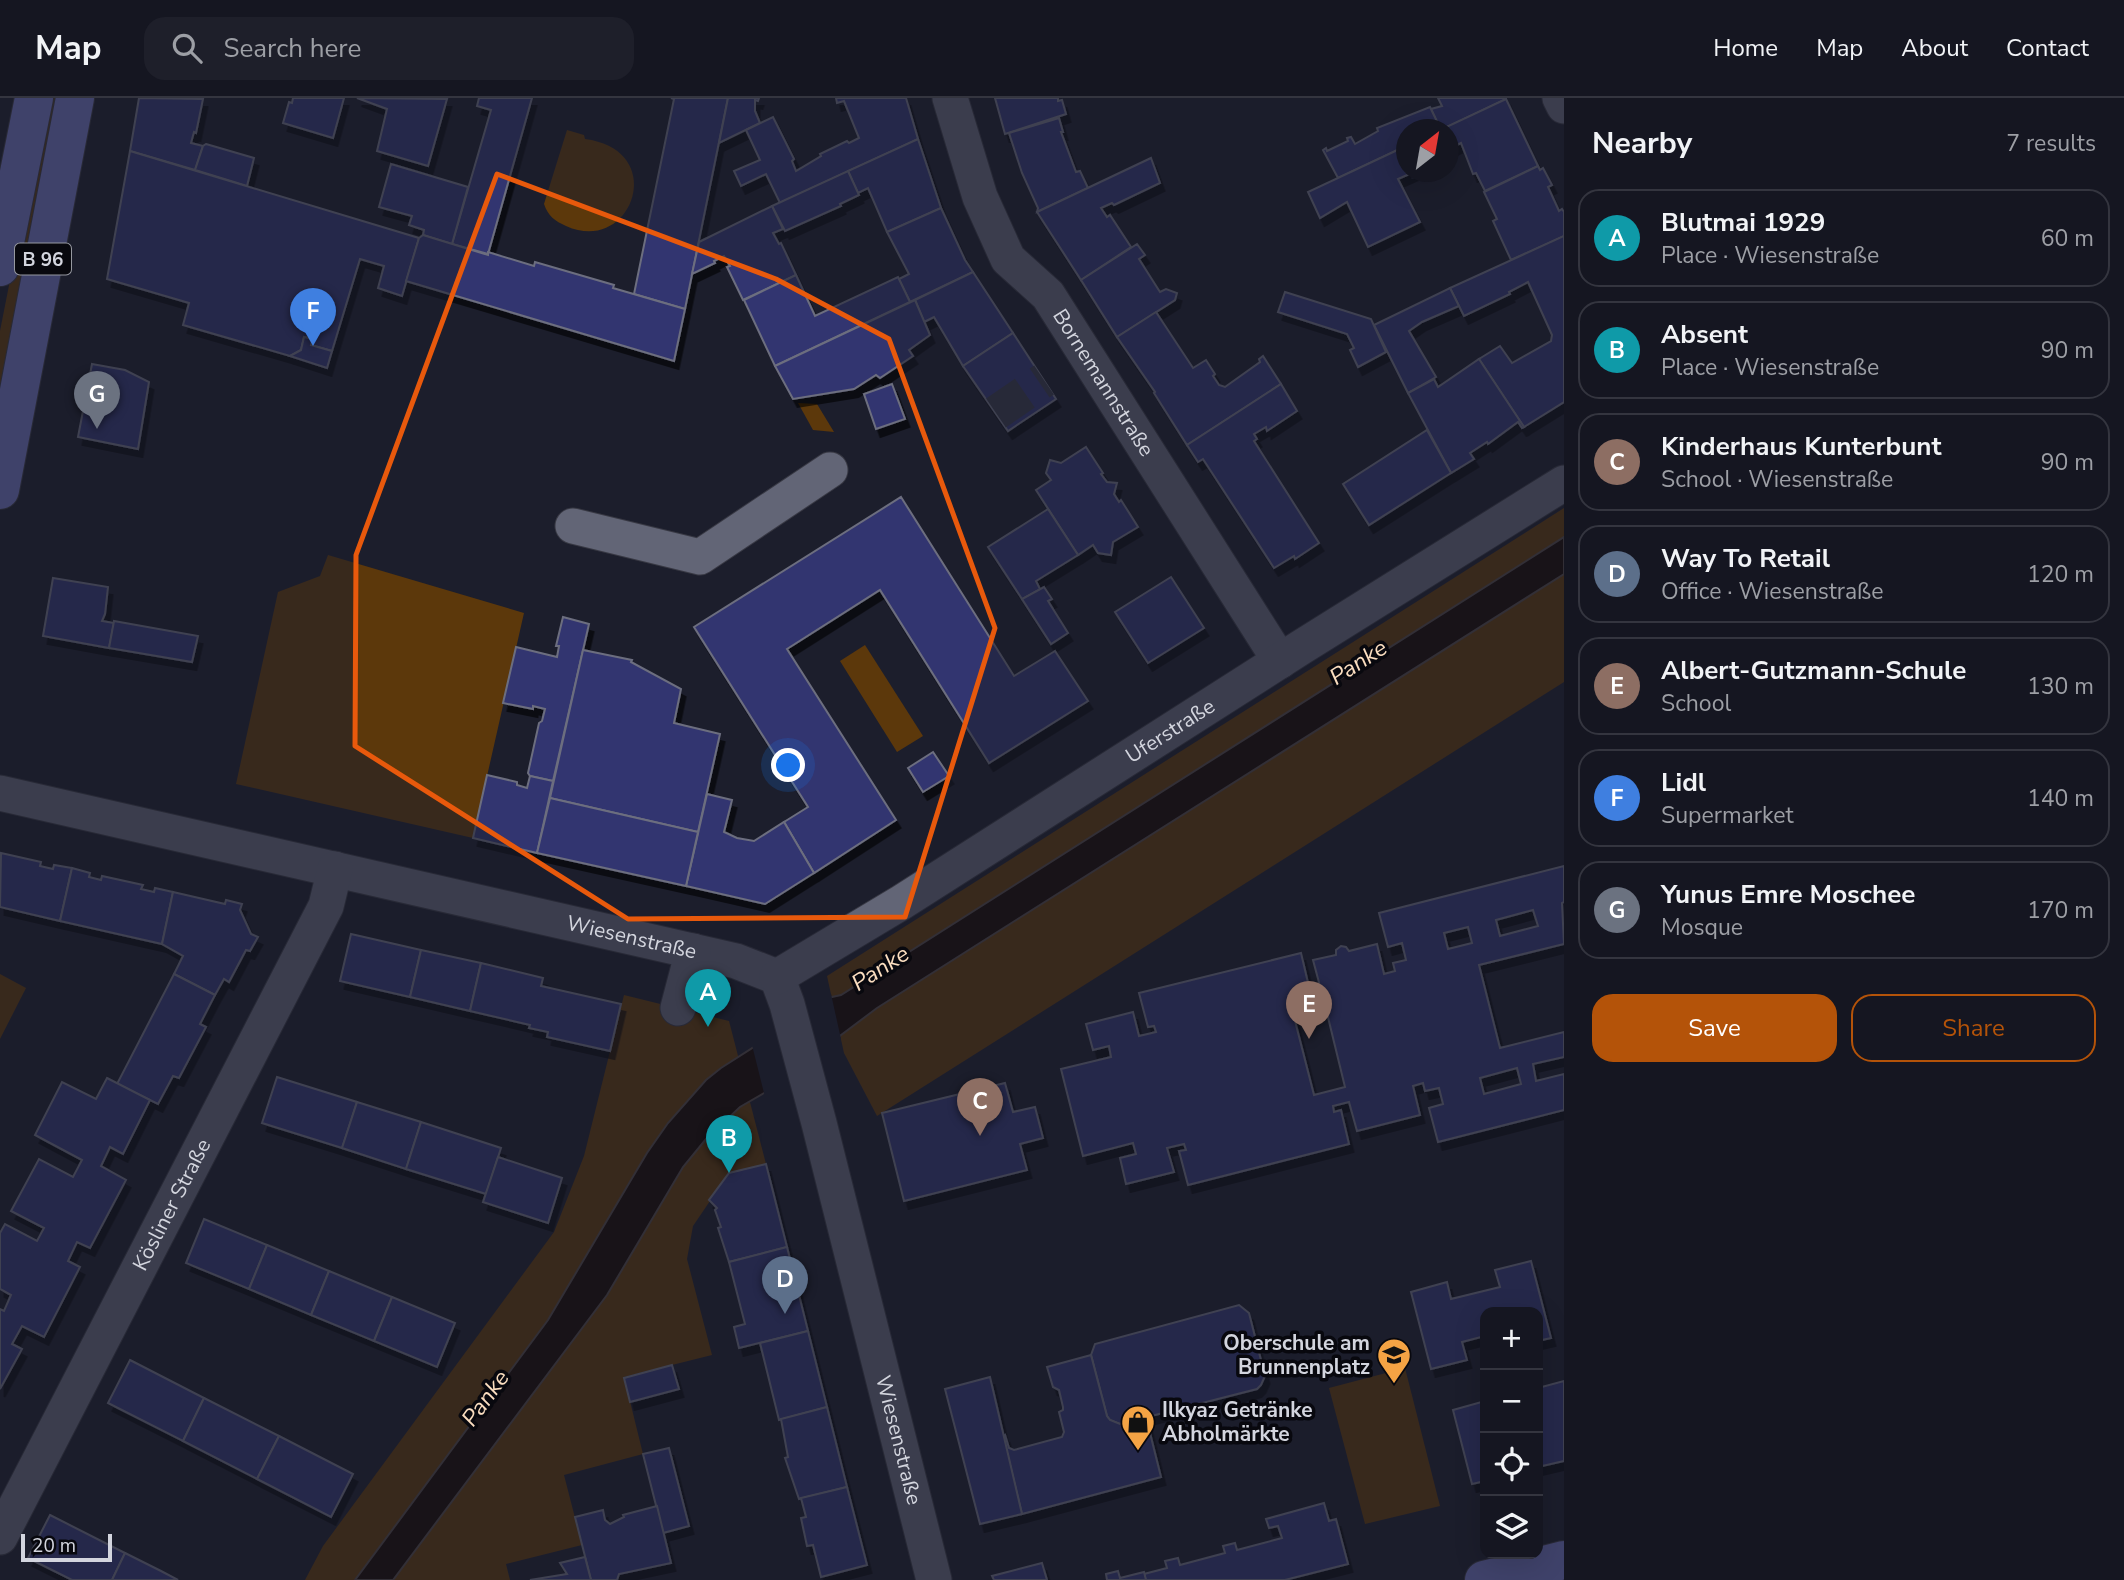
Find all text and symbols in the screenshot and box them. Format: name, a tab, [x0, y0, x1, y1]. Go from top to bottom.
search box	[144, 17, 634, 80]
text: Map	[35, 26, 102, 71]
icon: search	[168, 29, 206, 67]
text: Search here	[224, 31, 361, 66]
text: Home	[1713, 32, 1778, 64]
text: Map	[1816, 32, 1863, 64]
text: About	[1901, 32, 1968, 64]
text: Contact	[2006, 32, 2089, 64]
north arrow	[1396, 119, 1459, 182]
text: Nearby	[1592, 123, 1692, 164]
text: 7 results	[2006, 128, 2096, 159]
text: Blutmai 1929	[1661, 205, 1825, 240]
text: A	[1608, 223, 1626, 254]
text: 60 m	[2041, 223, 2094, 254]
text: Place · Wiesenstraße	[1661, 240, 1879, 271]
road number: B 96	[15, 244, 71, 274]
pin: F	[290, 288, 336, 346]
street label: Bornemannstraße	[1046, 303, 1161, 462]
text: Absent	[1661, 317, 1748, 352]
text: B	[1609, 335, 1625, 366]
text: 90 m	[2041, 335, 2094, 366]
text: Place · Wiesenstraße	[1661, 352, 1879, 383]
pin: G	[74, 371, 120, 429]
text: Kinderhaus Kunterbunt	[1661, 429, 1941, 464]
text: C	[1609, 447, 1625, 478]
text: 90 m	[2041, 447, 2094, 478]
text: School · Wiesenstraße	[1661, 464, 1893, 495]
text: Way To Retail	[1661, 541, 1830, 576]
text: D	[1608, 559, 1626, 590]
text: 120 m	[2027, 559, 2094, 590]
text: Office · Wiesenstraße	[1661, 576, 1883, 607]
water label: Panke	[1324, 632, 1393, 692]
text: Albert-Gutzmann-Schule	[1661, 653, 1966, 688]
text: E	[1610, 671, 1624, 702]
text: 130 m	[2027, 671, 2094, 702]
text: School	[1661, 688, 1731, 719]
street label: Uferstraße	[1120, 692, 1220, 770]
your location	[771, 748, 805, 782]
text: Lidl	[1661, 765, 1706, 800]
text: F	[1611, 783, 1623, 814]
text: 140 m	[2027, 783, 2094, 814]
text: Supermarket	[1661, 800, 1794, 831]
text: Yunus Emre Moschee	[1661, 877, 1915, 912]
text: G	[1609, 895, 1625, 926]
text: 170 m	[2027, 895, 2094, 926]
street label: Wiesenstraße	[564, 909, 699, 966]
text: Mosque	[1661, 912, 1743, 943]
water label: Panke	[846, 938, 915, 998]
pin: A	[685, 969, 731, 1027]
pin: E	[1286, 981, 1332, 1039]
button: Save	[1592, 994, 1837, 1062]
button: Share	[1851, 994, 2096, 1062]
pin: C	[957, 1078, 1003, 1136]
pin: B	[706, 1115, 752, 1173]
street label: Kösliner Straße	[126, 1134, 217, 1275]
pin: D	[762, 1256, 808, 1314]
map controls	[1480, 1307, 1543, 1559]
button: +	[1480, 1307, 1543, 1370]
place label: Oberschule am Brunnenplatz	[1223, 1329, 1370, 1381]
school or university icon: Oberschule am Brunnenplatz	[1375, 1336, 1413, 1385]
water label: Panke	[454, 1364, 516, 1433]
button: −	[1480, 1370, 1543, 1433]
street label: Wiesenstraße	[869, 1373, 929, 1508]
place label: Ilkyaz Getränke Abholmärkte	[1162, 1396, 1313, 1448]
shop icon: Ilkyaz Getränke Abholmärkte	[1119, 1403, 1157, 1452]
button: locate	[1480, 1433, 1543, 1496]
button: layers	[1480, 1496, 1543, 1559]
scale bar	[21, 1531, 112, 1563]
text: 20 m	[32, 1533, 76, 1559]

